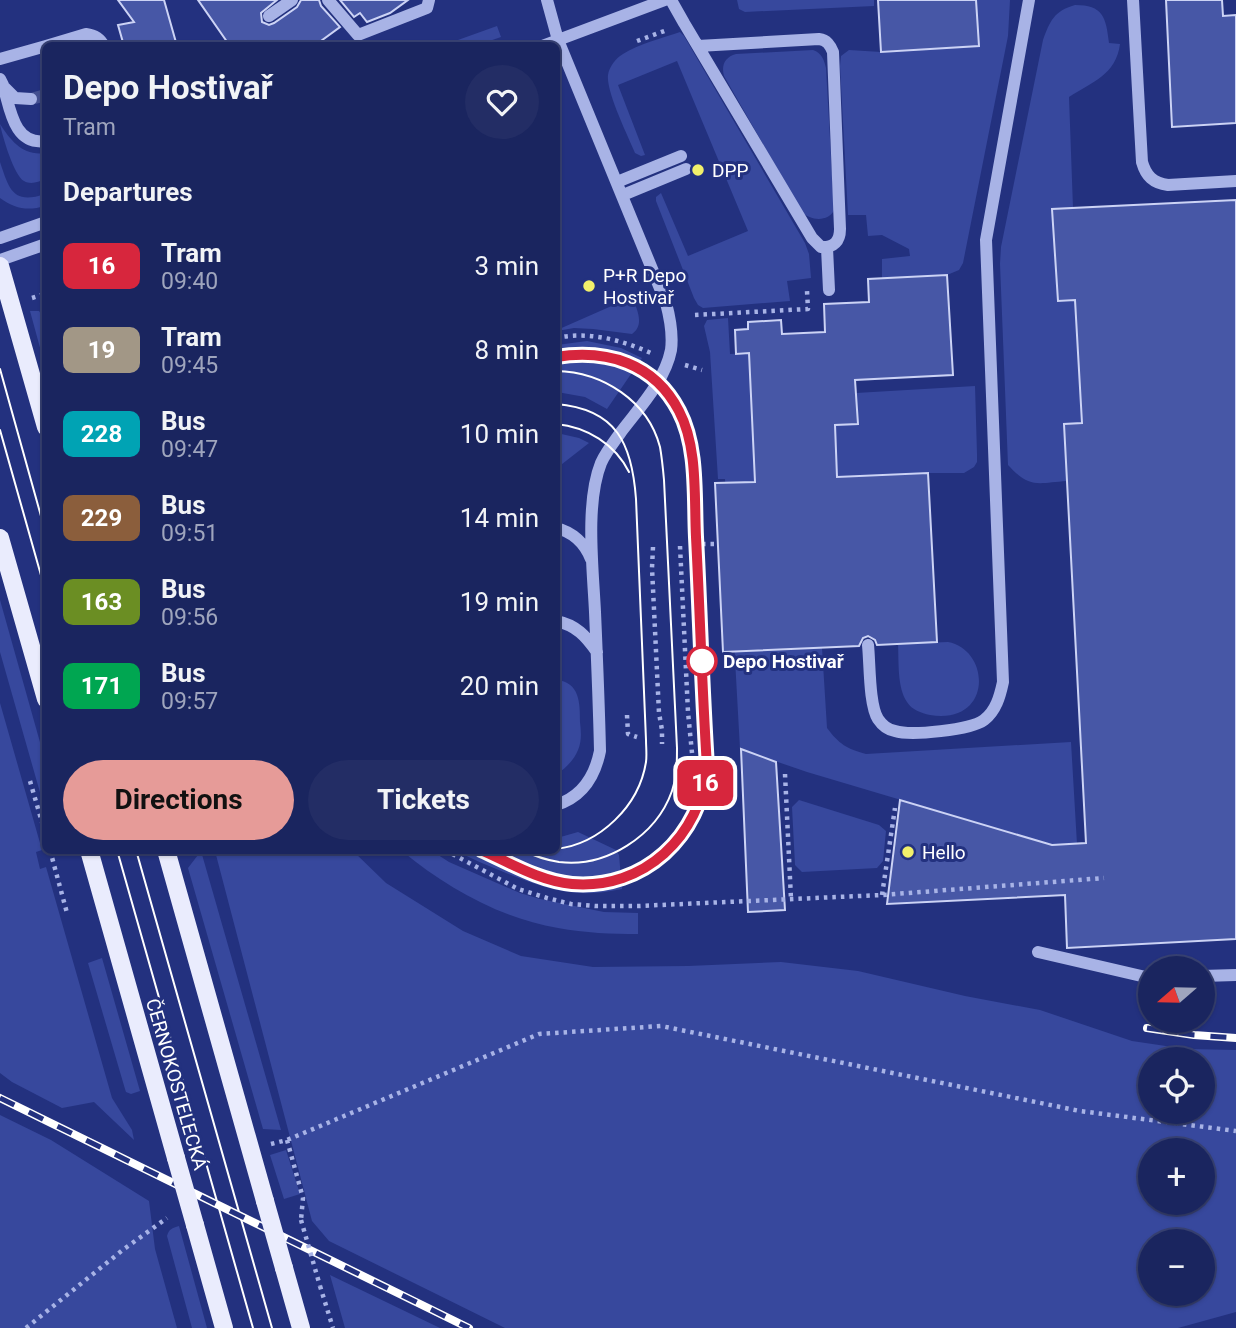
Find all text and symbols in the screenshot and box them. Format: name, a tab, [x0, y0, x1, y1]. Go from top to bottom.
button: heart	[465, 65, 539, 139]
text: Depo Hostivař	[63, 68, 273, 107]
text: Tram	[63, 114, 116, 141]
place label: DPP	[712, 159, 748, 182]
marker: DPP	[690, 162, 706, 178]
text: Departures	[63, 177, 193, 207]
text: Tram	[161, 238, 222, 268]
text: 3 min	[474, 251, 539, 281]
text: 16	[88, 252, 115, 280]
place label: P+R Depo Hostivař	[603, 264, 686, 309]
text: 09:40	[161, 268, 218, 295]
marker: P+R Depo Hostivař	[581, 278, 597, 294]
text: Tram	[161, 322, 222, 352]
text: 8 min	[474, 335, 539, 365]
text: 19	[88, 336, 115, 364]
text: 09:45	[161, 352, 218, 379]
text: Bus	[161, 406, 206, 436]
text: 10 min	[460, 419, 539, 449]
text: 228	[81, 420, 122, 448]
text: 09:47	[161, 436, 218, 463]
text: Bus	[161, 490, 206, 520]
text: 14 min	[460, 503, 539, 533]
text: 229	[81, 504, 122, 532]
text: 09:51	[161, 520, 218, 547]
text: Bus	[161, 574, 206, 604]
text: 19 min	[460, 587, 539, 617]
text: 163	[81, 588, 122, 616]
text: 09:56	[161, 604, 218, 631]
marker: Depo Hostivař	[687, 646, 717, 676]
place label: Depo Hostivař	[723, 650, 845, 673]
text: Bus	[161, 658, 206, 688]
text: 20 min	[460, 671, 539, 701]
text: 171	[81, 672, 122, 700]
text: 09:57	[161, 688, 218, 715]
button: Directions	[63, 760, 294, 840]
button: Tickets	[308, 760, 539, 840]
line badge: 16	[674, 760, 736, 806]
text: 16	[691, 769, 719, 797]
place label: Hello	[922, 841, 966, 864]
marker: Hello	[900, 844, 916, 860]
north arrow	[1138, 956, 1214, 1032]
map controls	[1138, 956, 1215, 1306]
street label: ČERNOKOSTELECKÁ	[141, 996, 212, 1173]
button: locate	[1138, 1047, 1215, 1124]
button: +	[1138, 1138, 1215, 1215]
button: −	[1138, 1229, 1215, 1306]

